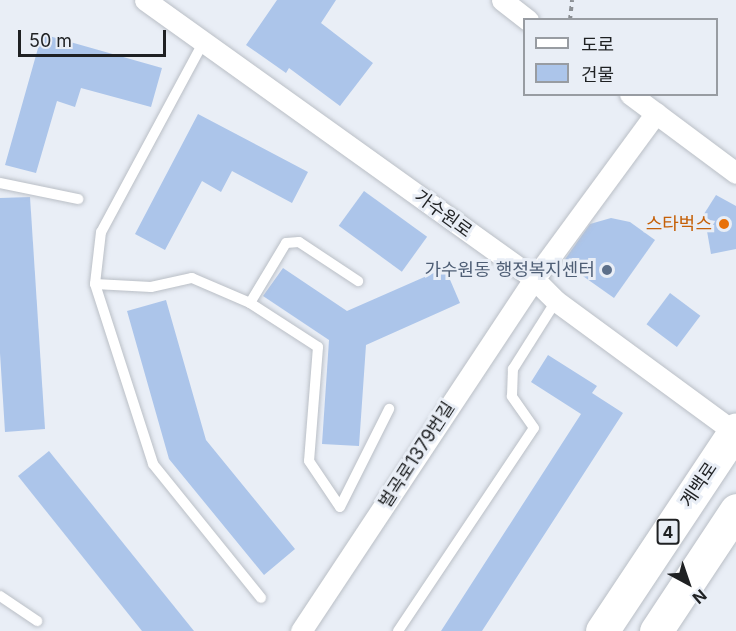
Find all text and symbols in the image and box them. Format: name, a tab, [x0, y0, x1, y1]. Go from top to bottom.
scale bar	[21, 18, 170, 56]
legend	[523, 18, 718, 96]
text: 50 m	[29, 30, 72, 51]
text: 도로	[581, 34, 614, 55]
text: 건물	[581, 64, 614, 85]
street label: 가수원로	[410, 186, 476, 242]
place label: 스타벅스	[646, 213, 712, 235]
marker: 스타벅스	[717, 217, 731, 231]
place label: 가수원동 행정복지센터	[424, 259, 595, 281]
marker: 가수원동 행정복지센터	[600, 263, 614, 277]
street label: 벌곡로1379번길	[375, 398, 459, 512]
street label: 계백로	[676, 458, 722, 512]
road number: 4	[656, 519, 680, 545]
north arrow	[658, 553, 718, 613]
text: N	[688, 585, 711, 608]

